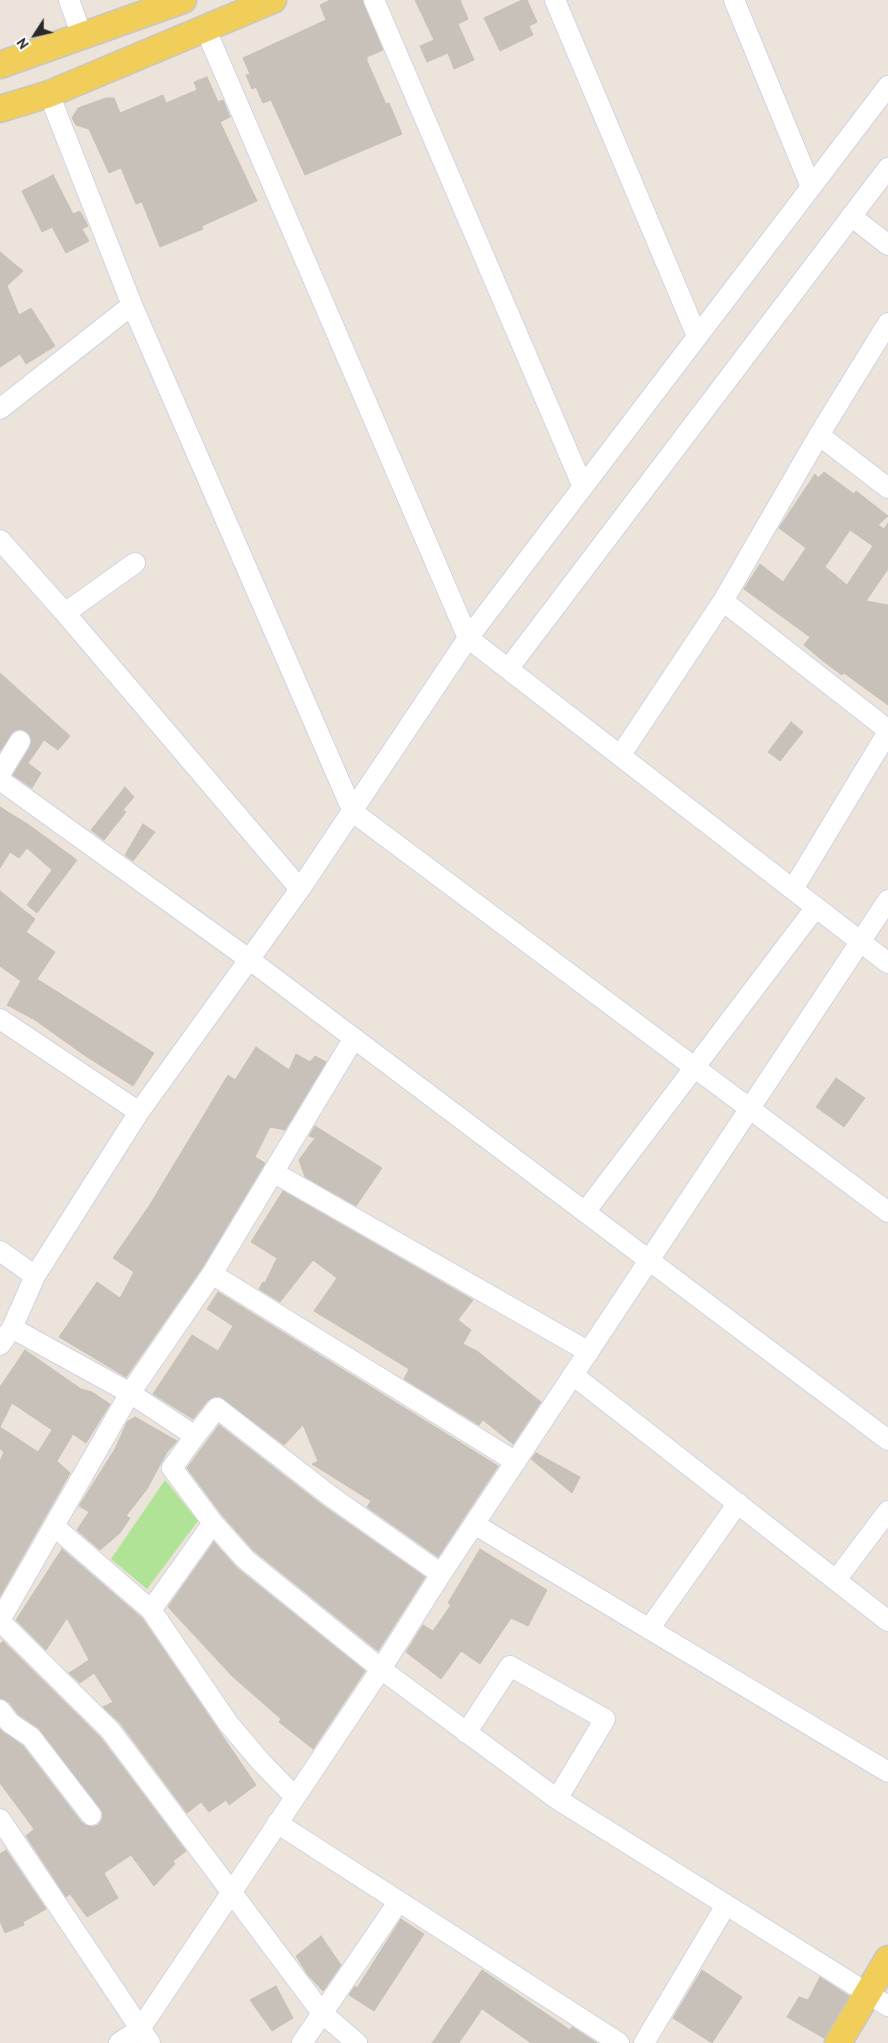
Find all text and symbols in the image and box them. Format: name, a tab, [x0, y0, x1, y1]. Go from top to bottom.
north arrow	[10, 10, 60, 60]
text: N	[13, 35, 33, 53]

